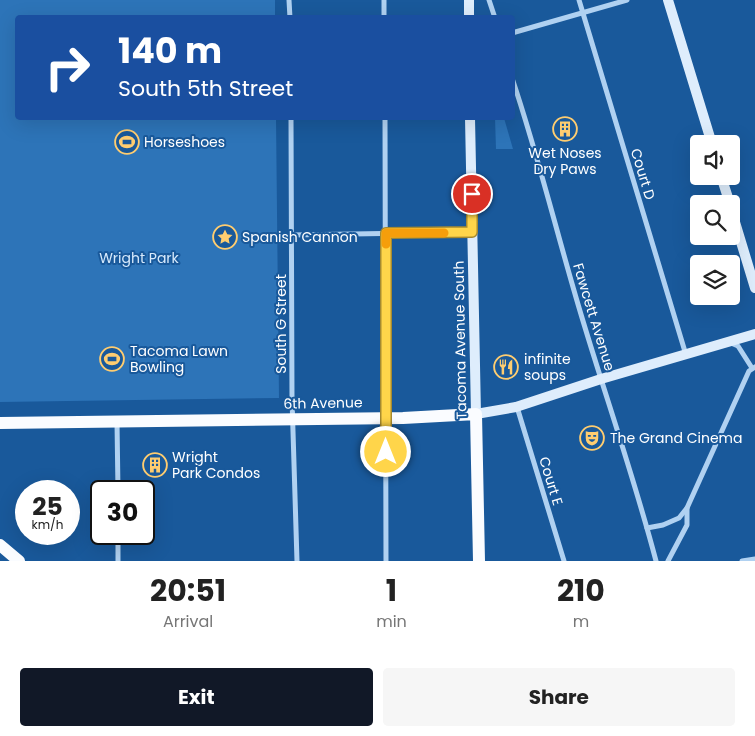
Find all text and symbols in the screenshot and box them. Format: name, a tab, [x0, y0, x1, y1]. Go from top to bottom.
text: 140 m	[118, 26, 222, 75]
icon: right	[35, 35, 100, 100]
text: South 5th Street	[118, 73, 293, 104]
building icon: Wet Noses Dry Paws	[552, 116, 578, 142]
sports icon: Horseshoes	[114, 129, 140, 155]
place label: Horseshoes	[144, 132, 225, 152]
map controls	[690, 135, 740, 305]
button: sound	[690, 135, 740, 185]
place label: Wet Noses Dry Paws	[528, 143, 602, 179]
street label: Court D	[626, 146, 660, 202]
pin	[451, 173, 493, 215]
icon: arrive	[458, 180, 486, 208]
button: search	[690, 195, 740, 245]
place icon: Spanish Cannon	[212, 224, 238, 250]
place label: Spanish Cannon	[242, 227, 358, 247]
park label: Wright Park	[99, 248, 180, 268]
button: layers	[690, 255, 740, 305]
street label: Tacoma Avenue South	[449, 261, 471, 419]
street label: Fawcett Avenue	[568, 261, 620, 374]
street label: South G Street	[271, 274, 291, 374]
place label: Tacoma Lawn Bowling	[130, 341, 228, 377]
sports icon: Tacoma Lawn Bowling	[99, 346, 125, 372]
place label: infinite soups	[524, 349, 571, 385]
restaurant icon: infinite soups	[493, 354, 519, 380]
street label: 6th Avenue	[283, 392, 363, 414]
position arrow	[359, 425, 411, 477]
theatre icon: The Grand Cinema	[579, 425, 605, 451]
place label: The Grand Cinema	[610, 428, 742, 448]
place label: Wright Park Condos	[172, 447, 260, 483]
building icon: Wright Park Condos	[142, 452, 168, 478]
street label: Court E	[534, 454, 568, 508]
speed limit sign: 30	[90, 480, 155, 545]
text: 25	[32, 489, 63, 524]
text: km/h	[32, 516, 63, 533]
text: 20:51	[150, 569, 226, 612]
text: 1	[386, 569, 397, 612]
text: 210	[557, 569, 605, 612]
text: Arrival	[163, 610, 213, 633]
text: min	[376, 610, 407, 633]
text: m	[573, 610, 589, 633]
button: Exit	[20, 668, 373, 726]
button: Share	[383, 668, 735, 726]

